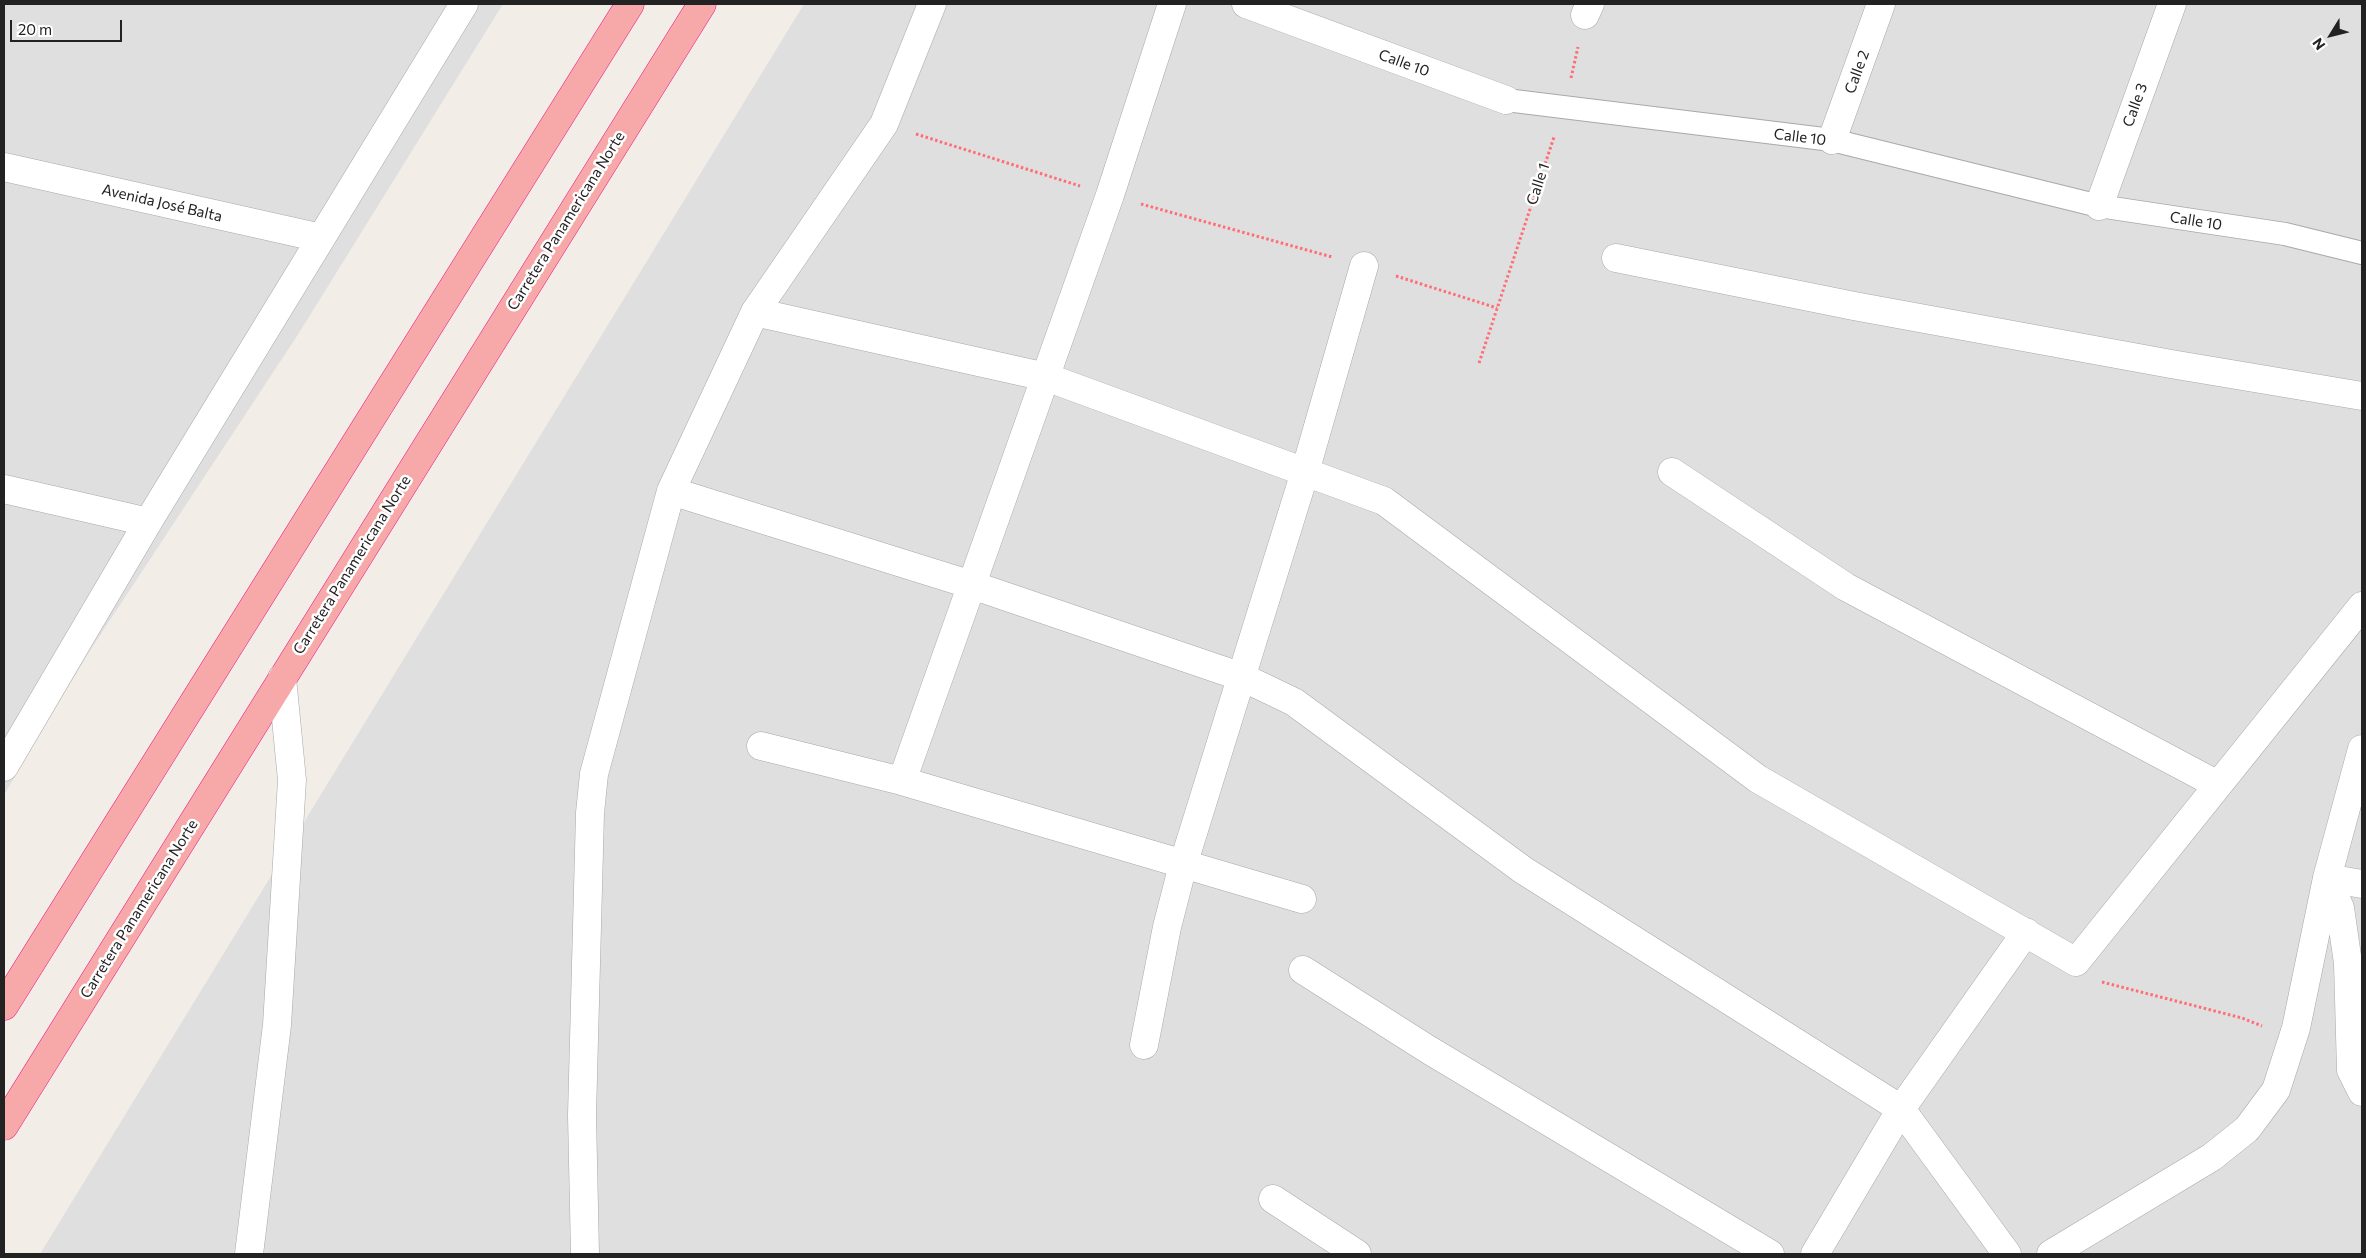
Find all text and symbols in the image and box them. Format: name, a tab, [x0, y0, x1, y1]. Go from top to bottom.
scale bar	[12, 10, 125, 42]
north arrow	[2306, 10, 2356, 60]
text: 20 m	[18, 20, 52, 38]
text: N	[2308, 35, 2328, 53]
street label: Calle 10	[1376, 46, 1432, 80]
street label: Calle 2	[1841, 48, 1873, 96]
street label: Calle 3	[2119, 81, 2151, 129]
street label: Calle 10	[1773, 125, 1827, 149]
street label: Carretera Panamericana Norte	[503, 128, 629, 314]
street label: Calle 1	[1523, 161, 1553, 207]
street label: Avenida José Balta	[100, 180, 224, 226]
street label: Calle 10	[2169, 208, 2223, 234]
street label: Carretera Panamericana Norte	[289, 472, 415, 658]
street label: Carretera Panamericana Norte	[76, 816, 202, 1002]

